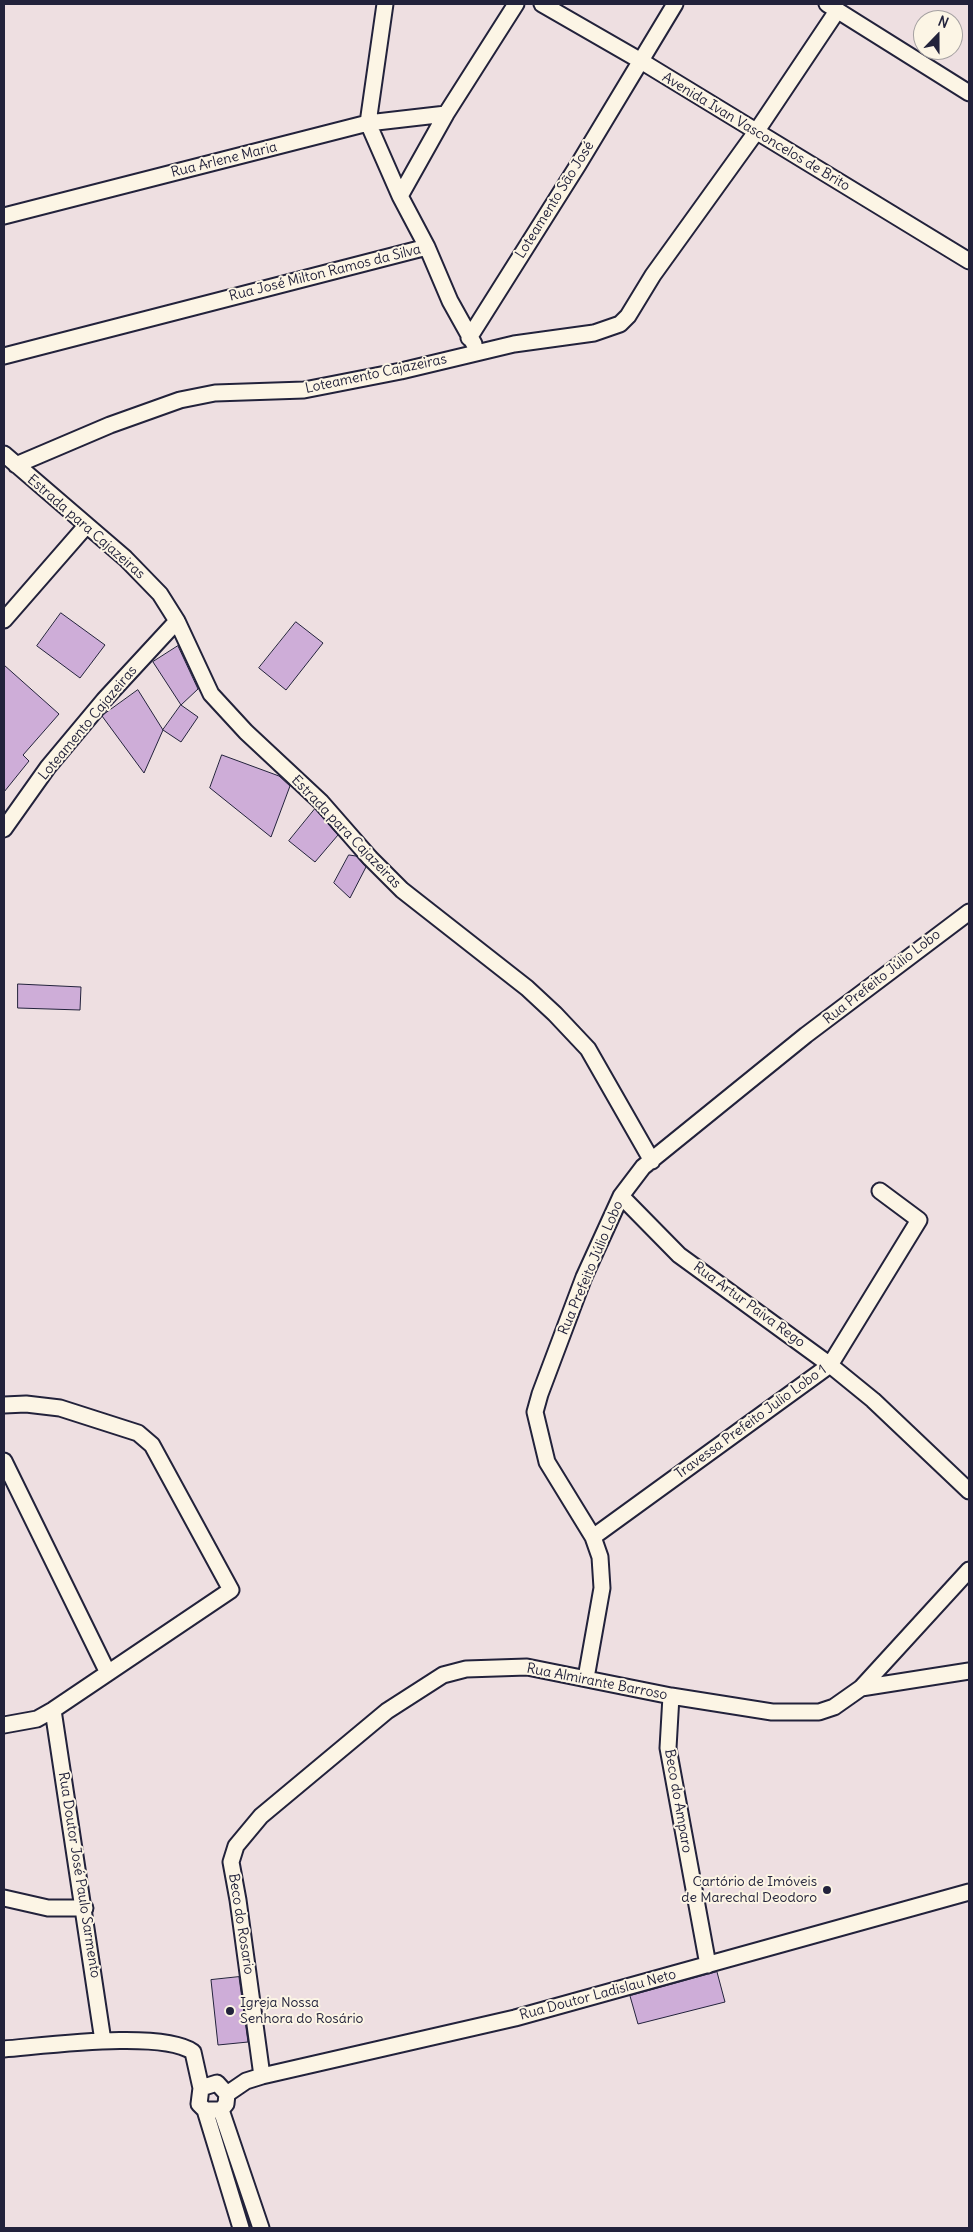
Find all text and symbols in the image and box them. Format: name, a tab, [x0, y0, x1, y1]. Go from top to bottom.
north arrow	[913, 10, 963, 60]
text: N	[935, 12, 951, 32]
street label: Avenida Ivan Vasconcelos de Brito	[659, 69, 853, 195]
street label: Loteamento São José	[512, 138, 598, 262]
street label: Rua Arlene Maria	[169, 139, 279, 181]
street label: Rua José Milton Ramos da Silva	[227, 241, 423, 305]
street label: Loteamento Cajazeiras	[304, 351, 448, 397]
street label: Estrada para Cajazeiras	[24, 471, 148, 583]
street label: Loteamento Cajazeiras	[35, 662, 141, 784]
street label: Estrada para Cajazeiras	[288, 772, 404, 892]
street label: Rua Prefeito Júlio Lobo	[820, 926, 944, 1028]
street label: Rua Prefeito Júlio Lobo	[555, 1198, 627, 1338]
street label: Rua Artur Paiva Rego	[690, 1259, 808, 1351]
street label: Travessa Prefeito Julio Lobo 1	[672, 1361, 830, 1483]
street label: Rua Almirante Barroso	[525, 1660, 669, 1704]
street label: Beco do Amparo	[661, 1748, 695, 1854]
street label: Rua Doutor José Paulo Sarmento	[54, 1771, 104, 1979]
street label: Beco do Rosario	[225, 1872, 257, 1976]
place label: Cartório de Imóveis de Marechal Deodoro	[681, 1874, 817, 1906]
marker: Cartório de Imóveis de Marechal Deodoro	[821, 1884, 833, 1896]
street label: Rua Doutor Ladislau Neto	[518, 1966, 678, 2024]
place label: Igreja Nossa Senhora do Rosário	[240, 1995, 363, 2028]
marker: Igreja Nossa Senhora do Rosário	[224, 2005, 236, 2017]

